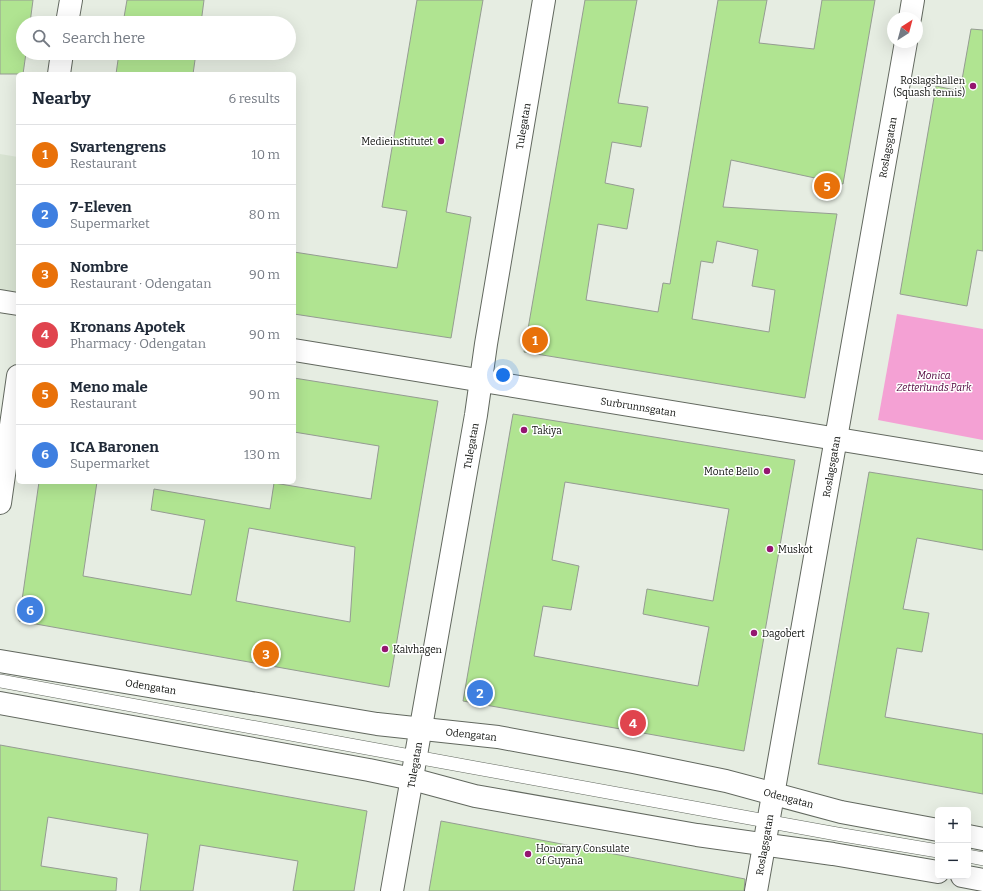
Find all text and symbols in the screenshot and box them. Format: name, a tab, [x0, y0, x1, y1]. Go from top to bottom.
north arrow	[887, 12, 923, 48]
search box	[16, 16, 296, 60]
icon: search	[30, 27, 52, 49]
text: Search here	[62, 29, 145, 47]
place label: Roslagshallen (Squash tennis)	[893, 75, 966, 99]
marker: Roslagshallen (Squash tennis)	[968, 81, 978, 91]
text: Nearby	[32, 88, 91, 109]
text: 6 results	[228, 91, 280, 106]
street label: Tulegatan	[514, 102, 534, 150]
street label: Roslagsgatan	[877, 116, 900, 179]
place label: Medieinstitutet	[361, 136, 433, 148]
marker: Medieinstitutet	[436, 136, 446, 146]
text: Svartengrens	[70, 138, 166, 156]
text: 1	[42, 147, 48, 162]
text: 10 m	[251, 147, 280, 162]
text: Restaurant	[70, 156, 137, 171]
pin: 5	[814, 171, 840, 201]
text: 7-Eleven	[70, 198, 132, 216]
text: 2	[41, 207, 49, 222]
text: 80 m	[249, 207, 280, 222]
text: Supermarket	[70, 216, 150, 231]
text: Nombre	[70, 258, 128, 276]
text: 3	[41, 267, 49, 282]
text: 90 m	[249, 267, 280, 282]
text: Restaurant · Odengatan	[70, 276, 211, 291]
text: Kronans Apotek	[70, 318, 185, 336]
pin: 1	[522, 325, 548, 355]
text: 4	[41, 327, 49, 342]
text: 90 m	[249, 327, 280, 342]
text: Pharmacy · Odengatan	[70, 336, 206, 351]
your location	[493, 365, 513, 385]
park label: Monica Zetterlunds Park	[897, 370, 972, 394]
text: Meno male	[70, 378, 148, 396]
text: 5	[41, 387, 49, 402]
text: 90 m	[249, 387, 280, 402]
street label: Surbrunnsgatan	[600, 395, 678, 420]
text: Restaurant	[70, 396, 137, 411]
street label: Tulegatan	[462, 421, 482, 470]
marker: Takiya	[519, 425, 529, 435]
place label: Takiya	[532, 425, 562, 437]
street label: Roslagsgatan	[821, 435, 843, 498]
text: ICA Baronen	[70, 438, 159, 456]
text: 6	[41, 447, 49, 462]
text: 130 m	[244, 447, 280, 462]
text: Supermarket	[70, 456, 150, 471]
place label: Monte Bello	[704, 466, 759, 478]
marker: Monte Bello	[762, 466, 772, 476]
marker: Muskot	[765, 544, 775, 554]
place label: Muskot	[778, 544, 813, 556]
pin: 6	[17, 595, 43, 625]
marker: Dagobert	[749, 628, 759, 638]
place label: Dagobert	[762, 628, 805, 640]
pin: 3	[253, 639, 279, 669]
marker: Kalvhagen	[380, 644, 390, 654]
place label: Kalvhagen	[393, 644, 443, 656]
street label: Odengatan	[124, 677, 178, 697]
pin: 2	[467, 678, 493, 708]
pin: 4	[620, 708, 646, 738]
street label: Odengatan	[445, 726, 498, 744]
street label: Tulegatan	[405, 741, 425, 789]
street label: Odengatan	[762, 786, 815, 812]
map controls	[935, 807, 971, 879]
button: +	[935, 807, 971, 843]
street label: Roslagsgatan	[754, 813, 777, 876]
place label: Honorary Consulate of Guyana	[536, 843, 629, 867]
button: −	[935, 843, 971, 879]
marker: Honorary Consulate of Guyana	[523, 849, 533, 859]

